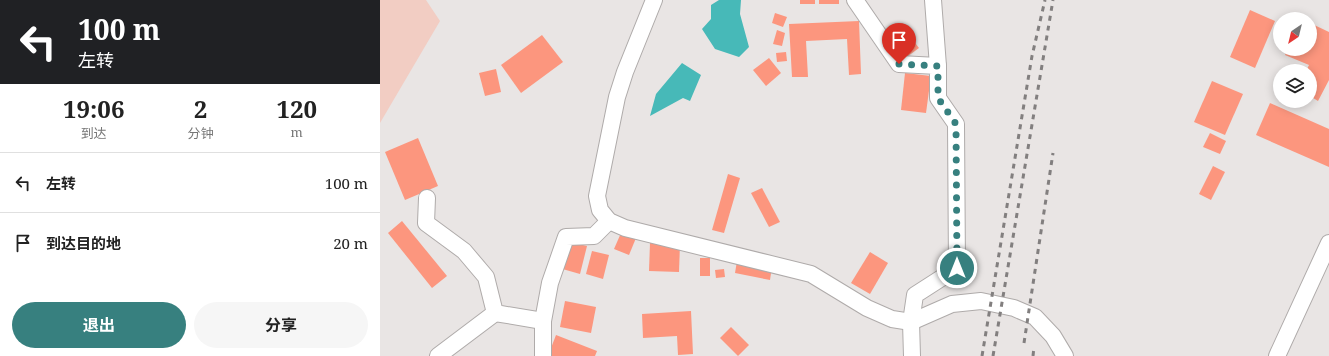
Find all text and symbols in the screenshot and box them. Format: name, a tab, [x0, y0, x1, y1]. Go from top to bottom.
text: 100 m	[78, 10, 160, 48]
north arrow	[1273, 12, 1317, 56]
map controls	[1273, 12, 1317, 108]
icon: left	[12, 16, 64, 68]
pin	[882, 23, 916, 64]
icon: arrive	[888, 29, 910, 51]
text: 左转	[78, 48, 114, 72]
button: layers	[1273, 64, 1317, 108]
text: 19:06	[63, 92, 124, 125]
text: 2	[194, 92, 207, 125]
text: 120	[276, 92, 317, 125]
text: m	[291, 123, 303, 141]
text: 到达	[81, 124, 107, 142]
text: 分钟	[187, 124, 213, 142]
icon: left	[12, 172, 34, 194]
text: 左转	[46, 173, 76, 193]
text: 100 m	[325, 173, 368, 193]
icon: arrive	[12, 232, 34, 254]
text: 到达目的地	[46, 233, 121, 253]
text: 20 m	[333, 233, 368, 253]
position arrow	[936, 247, 978, 289]
button: 退出	[12, 302, 186, 348]
button: 分享	[194, 302, 368, 348]

